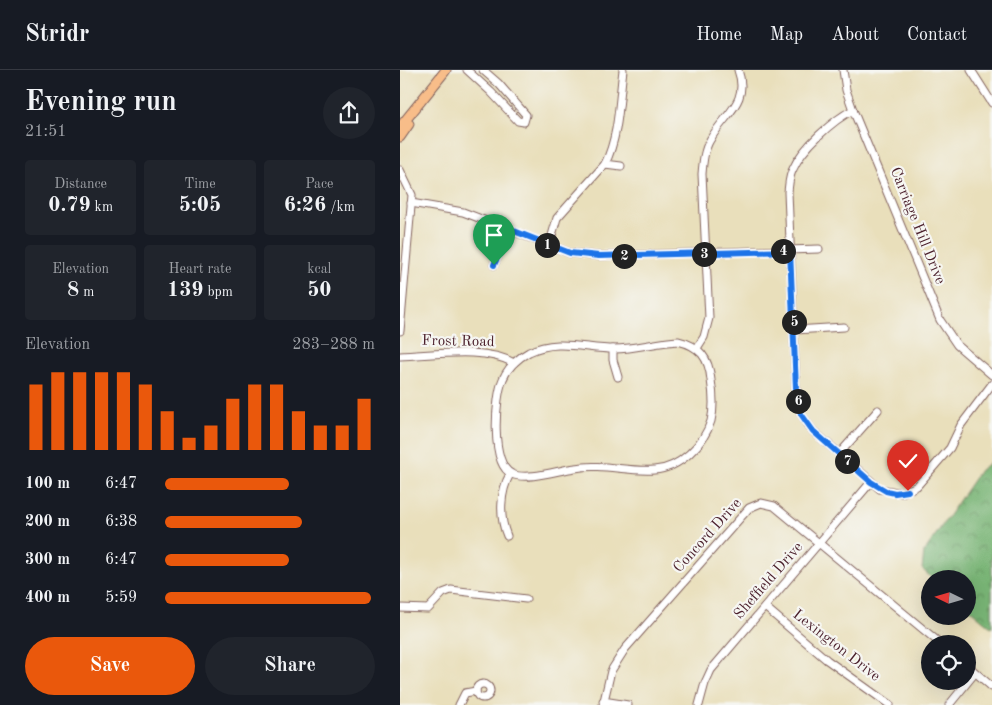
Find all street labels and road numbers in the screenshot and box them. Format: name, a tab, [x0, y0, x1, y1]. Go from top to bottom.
street label: Carriage Hill Drive	[887, 165, 947, 287]
street label: Frost Road	[421, 334, 495, 350]
street label: Concord Drive	[671, 496, 745, 576]
street label: Sheffield Drive	[732, 540, 806, 622]
street label: Lexington Drive	[790, 607, 882, 685]

